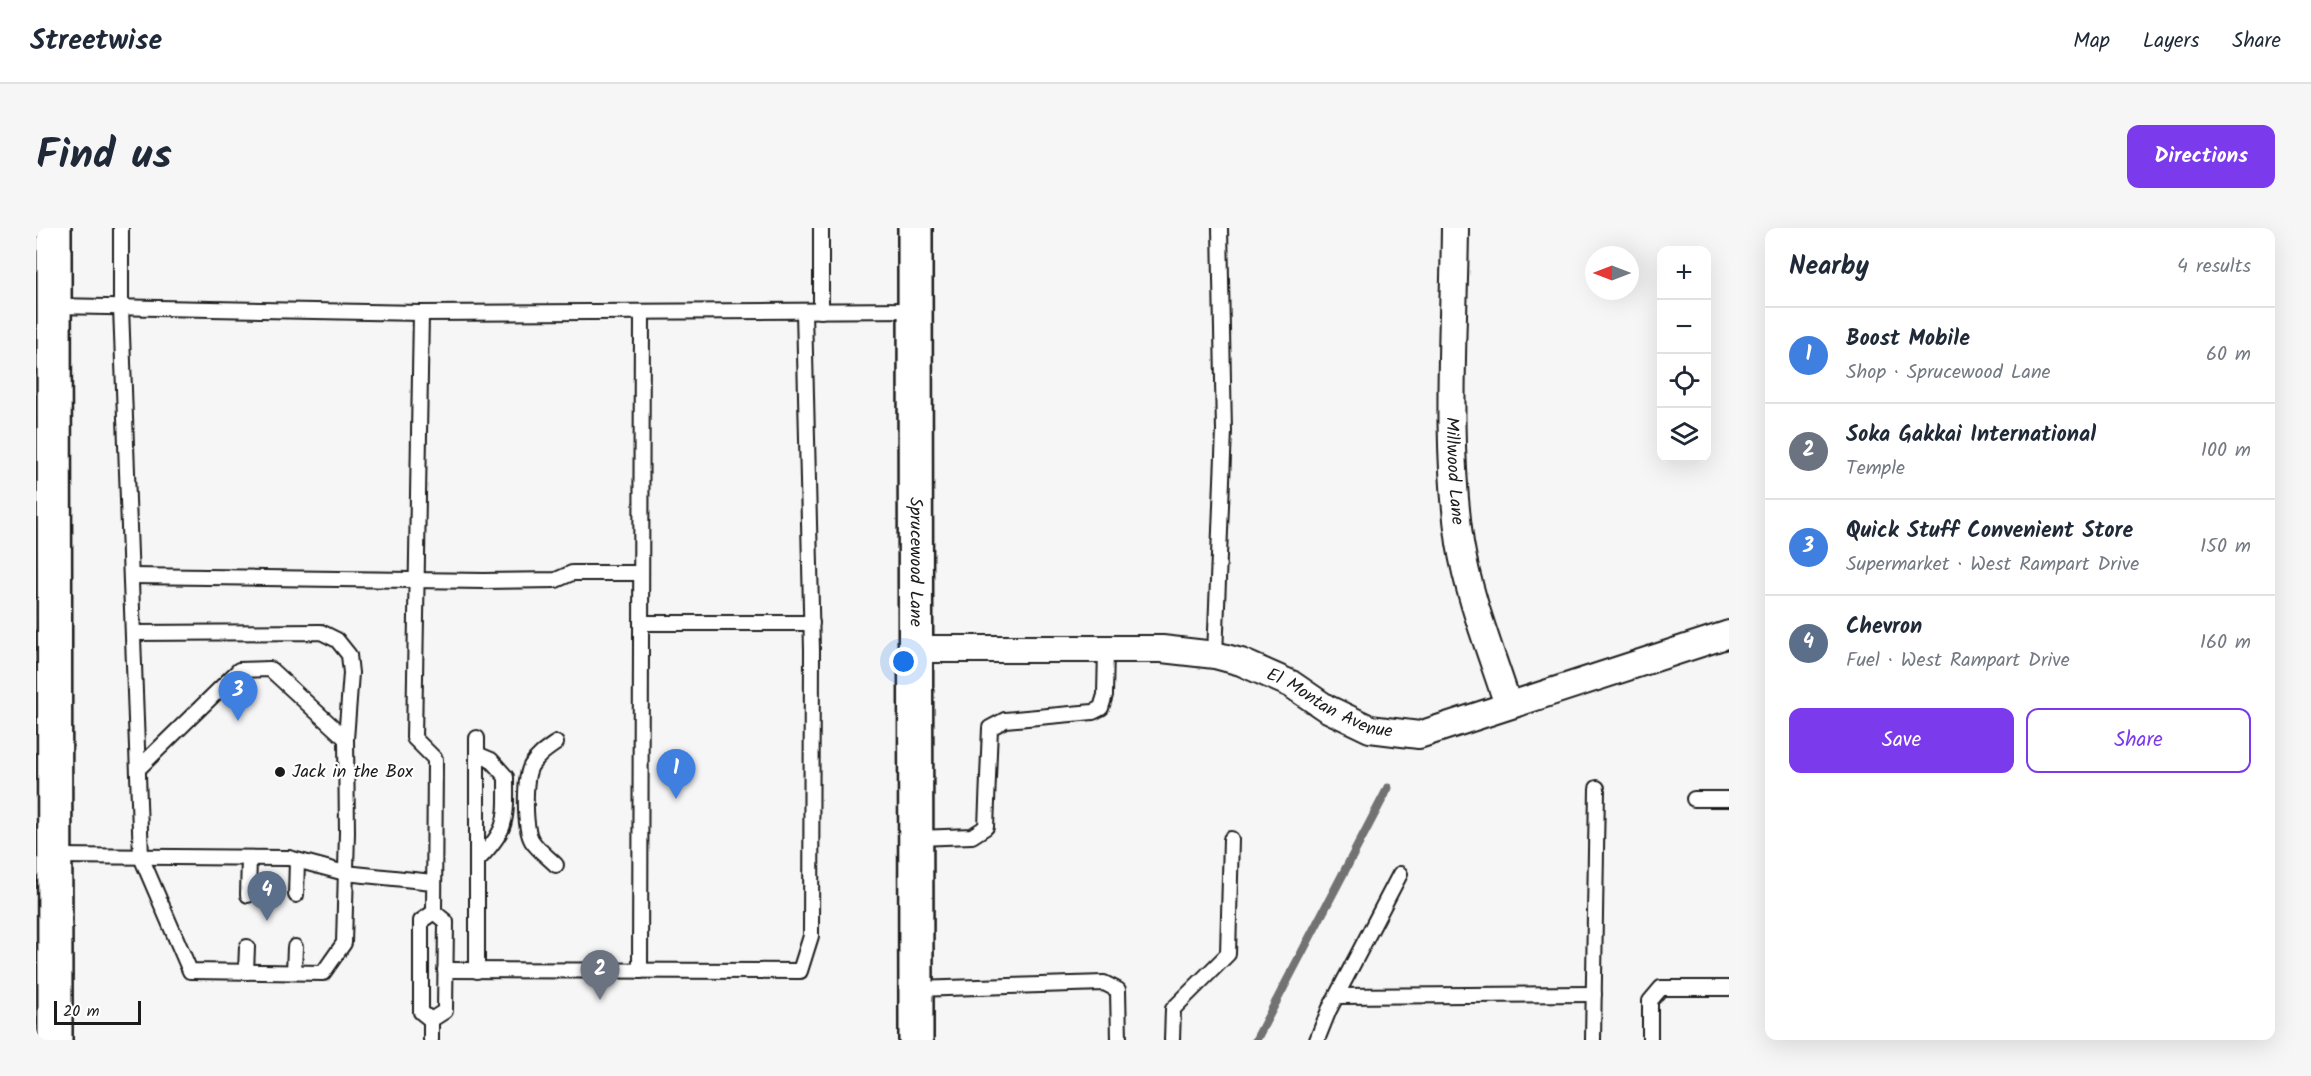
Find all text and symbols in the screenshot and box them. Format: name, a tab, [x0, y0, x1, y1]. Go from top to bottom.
text: Streetwise	[30, 19, 162, 64]
text: Map	[2073, 25, 2110, 58]
text: Layers	[2143, 25, 2199, 58]
text: Share	[2232, 25, 2281, 58]
text: Find us	[36, 123, 172, 190]
button: Directions	[2127, 125, 2275, 188]
north arrow	[1585, 246, 1639, 300]
map controls	[1657, 246, 1711, 462]
button: +	[1657, 246, 1711, 300]
text: Nearby	[1789, 246, 1869, 288]
text: 4 results	[2177, 251, 2251, 283]
button: −	[1657, 300, 1711, 354]
text: Boost Mobile	[1846, 322, 1970, 357]
text: 1	[1805, 339, 1812, 371]
text: 60 m	[2206, 339, 2251, 371]
button: locate	[1657, 354, 1711, 408]
text: Shop · Sprucewood Lane	[1846, 357, 2051, 389]
button: layers	[1657, 408, 1711, 462]
street label: Millwood Lane	[1437, 417, 1472, 526]
text: Soka Gakkai International	[1846, 418, 2096, 453]
text: 2	[1803, 435, 1814, 467]
text: 100 m	[2201, 435, 2251, 467]
text: Temple	[1846, 453, 1905, 485]
street label: Sprucewood Lane	[901, 497, 930, 627]
text: Quick Stuff Convenient Store	[1846, 514, 2133, 549]
text: 3	[1803, 531, 1814, 563]
text: 150 m	[2200, 531, 2251, 563]
text: Supermarket · West Rampart Drive	[1846, 549, 2139, 581]
text: Chevron	[1846, 610, 1922, 645]
text: 4	[1803, 627, 1814, 659]
text: 160 m	[2200, 627, 2251, 659]
text: Fuel · West Rampart Drive	[1846, 645, 2070, 677]
your location	[889, 647, 918, 676]
street label: El Montan Avenue	[1262, 660, 1394, 746]
pin: 3	[218, 672, 258, 721]
button: Save	[1789, 708, 2014, 773]
button: Share	[2026, 708, 2251, 773]
pin: 1	[656, 750, 696, 799]
place label: Jack in the Box	[292, 758, 413, 787]
marker: Jack in the Box	[273, 765, 287, 779]
pin: 4	[248, 872, 286, 921]
pin: 2	[580, 950, 620, 1000]
scale bar	[54, 998, 141, 1026]
text: 20 m	[63, 999, 99, 1024]

